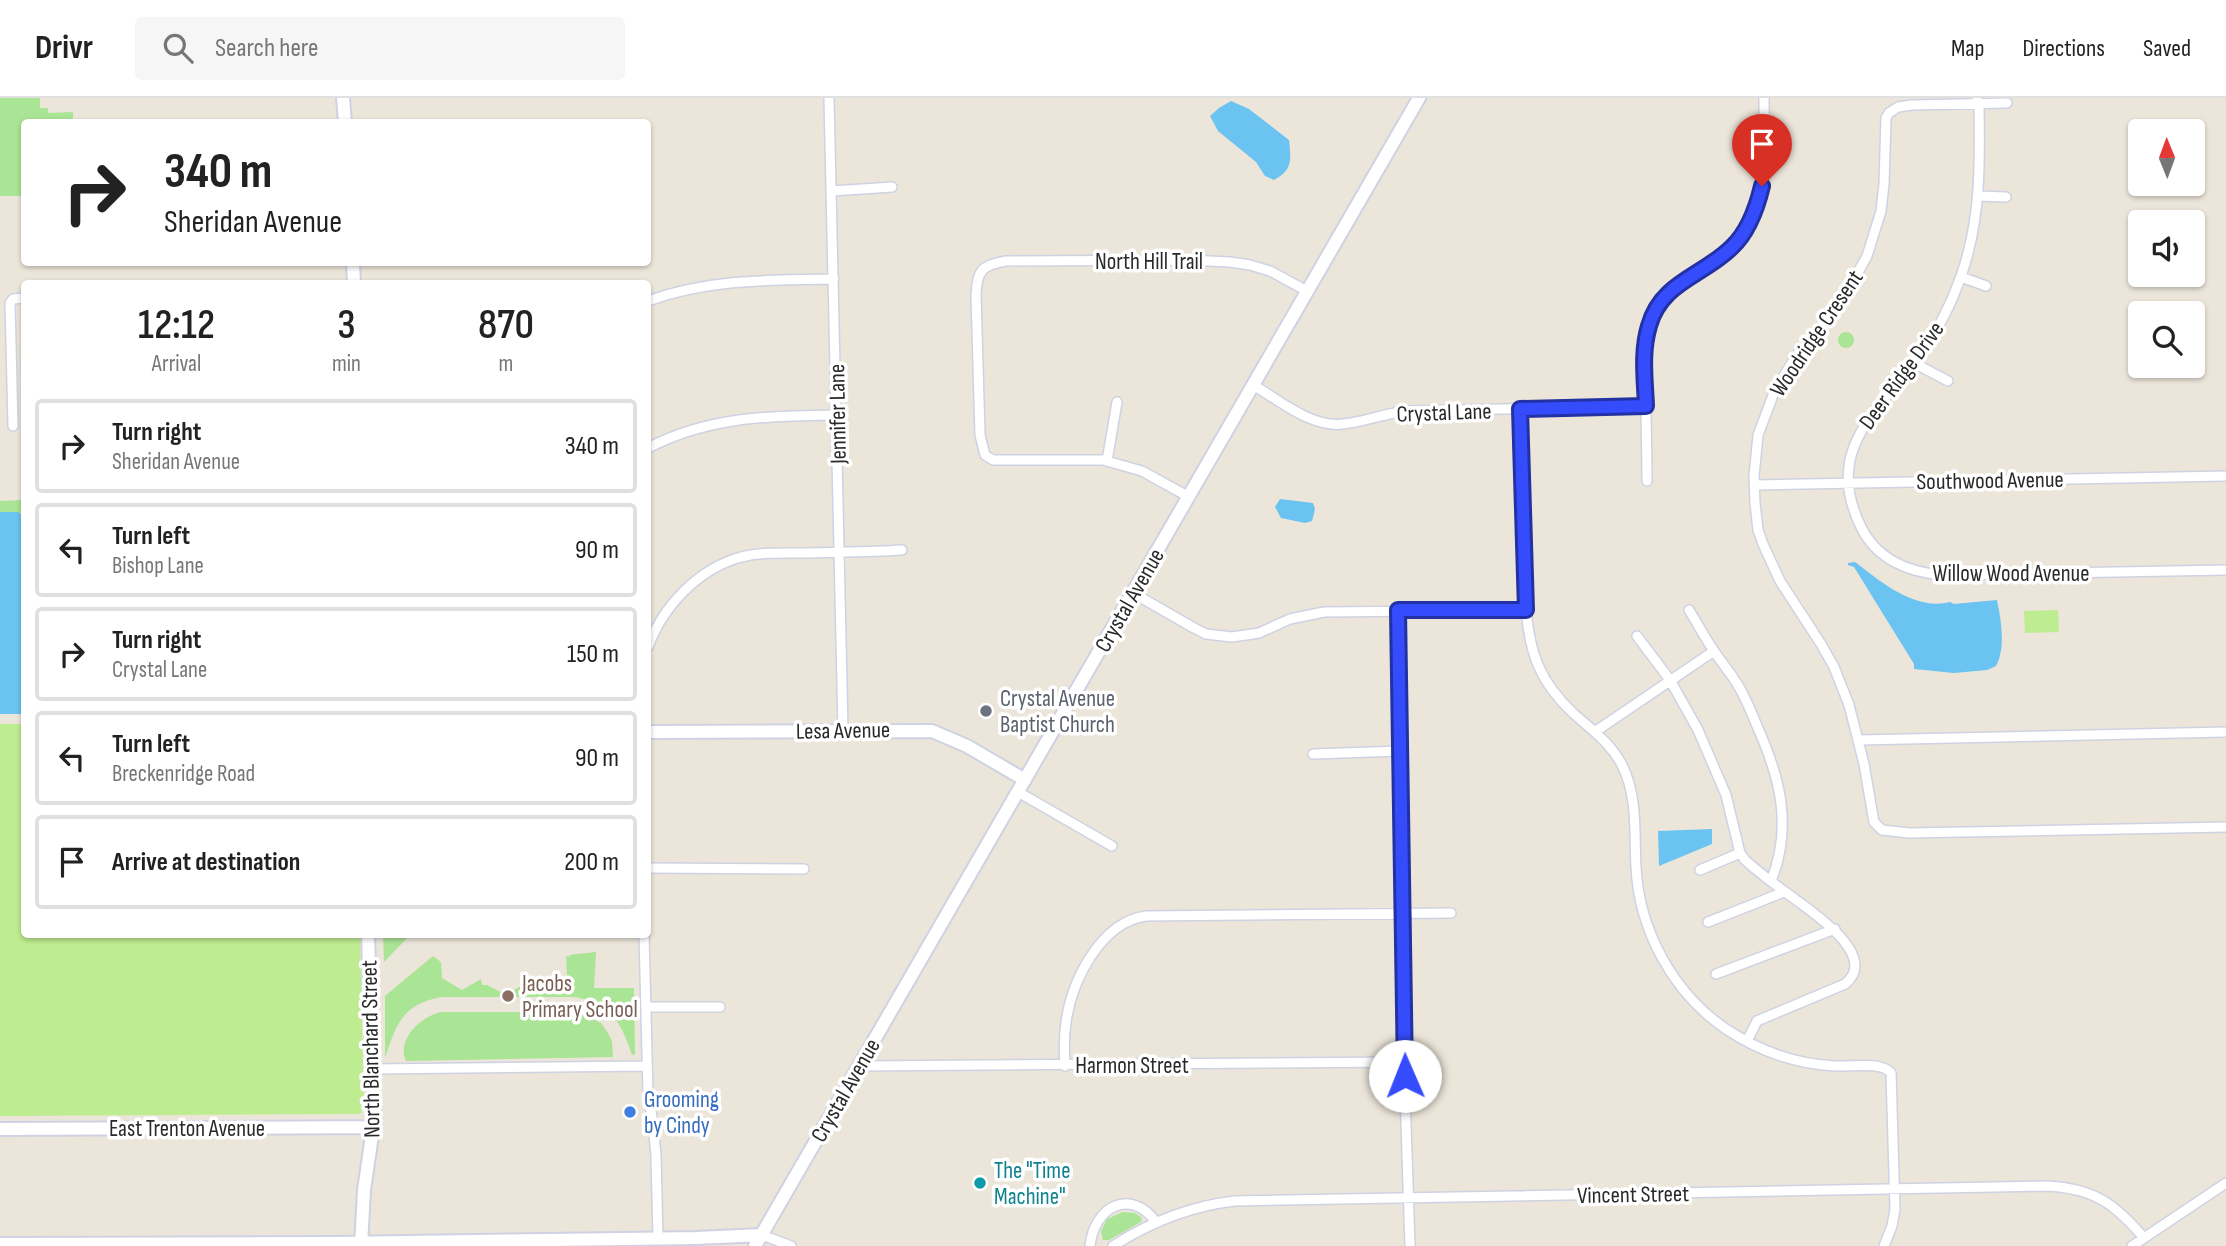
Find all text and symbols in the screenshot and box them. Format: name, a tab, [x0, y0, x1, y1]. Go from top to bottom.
search box	[135, 17, 625, 80]
text: Drivr	[35, 28, 93, 68]
icon: search	[159, 29, 197, 67]
text: Search here	[215, 33, 318, 64]
text: Map	[1951, 34, 1984, 63]
text: Directions	[2022, 34, 2105, 63]
text: Saved	[2143, 34, 2191, 63]
pin	[1732, 114, 1792, 186]
north arrow	[2128, 119, 2205, 196]
map controls	[2128, 119, 2205, 378]
icon: arrive	[1743, 125, 1781, 163]
text: 340 m	[164, 143, 272, 202]
icon: right	[49, 147, 140, 238]
text: Sheridan Avenue	[164, 203, 342, 242]
button: sound	[2128, 210, 2205, 287]
street label: North Hill Trail	[1095, 248, 1203, 276]
street label: Woodridge Cresent	[1764, 265, 1869, 402]
text: 12:12	[138, 300, 215, 351]
text: 3	[337, 300, 356, 351]
text: 870	[478, 300, 534, 351]
button: search	[2128, 301, 2205, 378]
street label: Deer Ridge Drive	[1853, 316, 1950, 435]
text: Arrival	[152, 350, 201, 378]
text: min	[332, 350, 361, 378]
text: m	[499, 350, 513, 378]
street label: Jennifer Lane	[823, 364, 853, 465]
street label: Crystal Lane	[1396, 397, 1492, 429]
text: Turn right	[112, 417, 201, 448]
icon: right	[53, 427, 91, 465]
text: 340 m	[565, 431, 619, 462]
text: Sheridan Avenue	[112, 448, 240, 476]
street label: Southwood Avenue	[1916, 466, 2064, 496]
text: Turn left	[112, 521, 190, 552]
icon: left	[53, 531, 91, 569]
text: 90 m	[575, 535, 619, 566]
street label: Crystal Avenue	[1089, 544, 1171, 657]
text: Bishop Lane	[112, 552, 204, 580]
street label: Willow Wood Avenue	[1933, 560, 2089, 588]
text: Turn right	[112, 625, 201, 656]
icon: right	[53, 635, 91, 673]
text: 150 m	[567, 639, 619, 670]
text: Crystal Lane	[112, 656, 207, 684]
place label: Crystal Avenue Baptist Church	[1000, 685, 1115, 739]
marker: Crystal Avenue Baptist Church	[978, 703, 994, 719]
street label: Lesa Avenue	[796, 716, 890, 746]
text: Turn left	[112, 729, 190, 760]
icon: left	[53, 739, 91, 777]
text: 90 m	[575, 743, 619, 774]
text: Breckenridge Road	[112, 760, 255, 788]
icon: arrive	[53, 843, 91, 881]
text: Arrive at destination	[112, 847, 300, 878]
text: 200 m	[564, 847, 619, 878]
street label: North Blanchard Street	[355, 960, 387, 1138]
place label: Jacobs Primary School	[521, 970, 638, 1024]
marker: Jacobs Primary School	[500, 988, 516, 1004]
street label: Crystal Avenue	[805, 1034, 887, 1147]
position arrow	[1368, 1039, 1442, 1113]
street label: Harmon Street	[1075, 1052, 1189, 1080]
place label: Grooming by Cindy	[644, 1086, 719, 1140]
marker: Grooming by Cindy	[622, 1104, 638, 1120]
street label: East Trenton Avenue	[109, 1115, 265, 1143]
place label: The "Time Machine"	[994, 1157, 1070, 1211]
marker: The "Time Machine"	[972, 1175, 988, 1191]
street label: Vincent Street	[1577, 1180, 1689, 1210]

